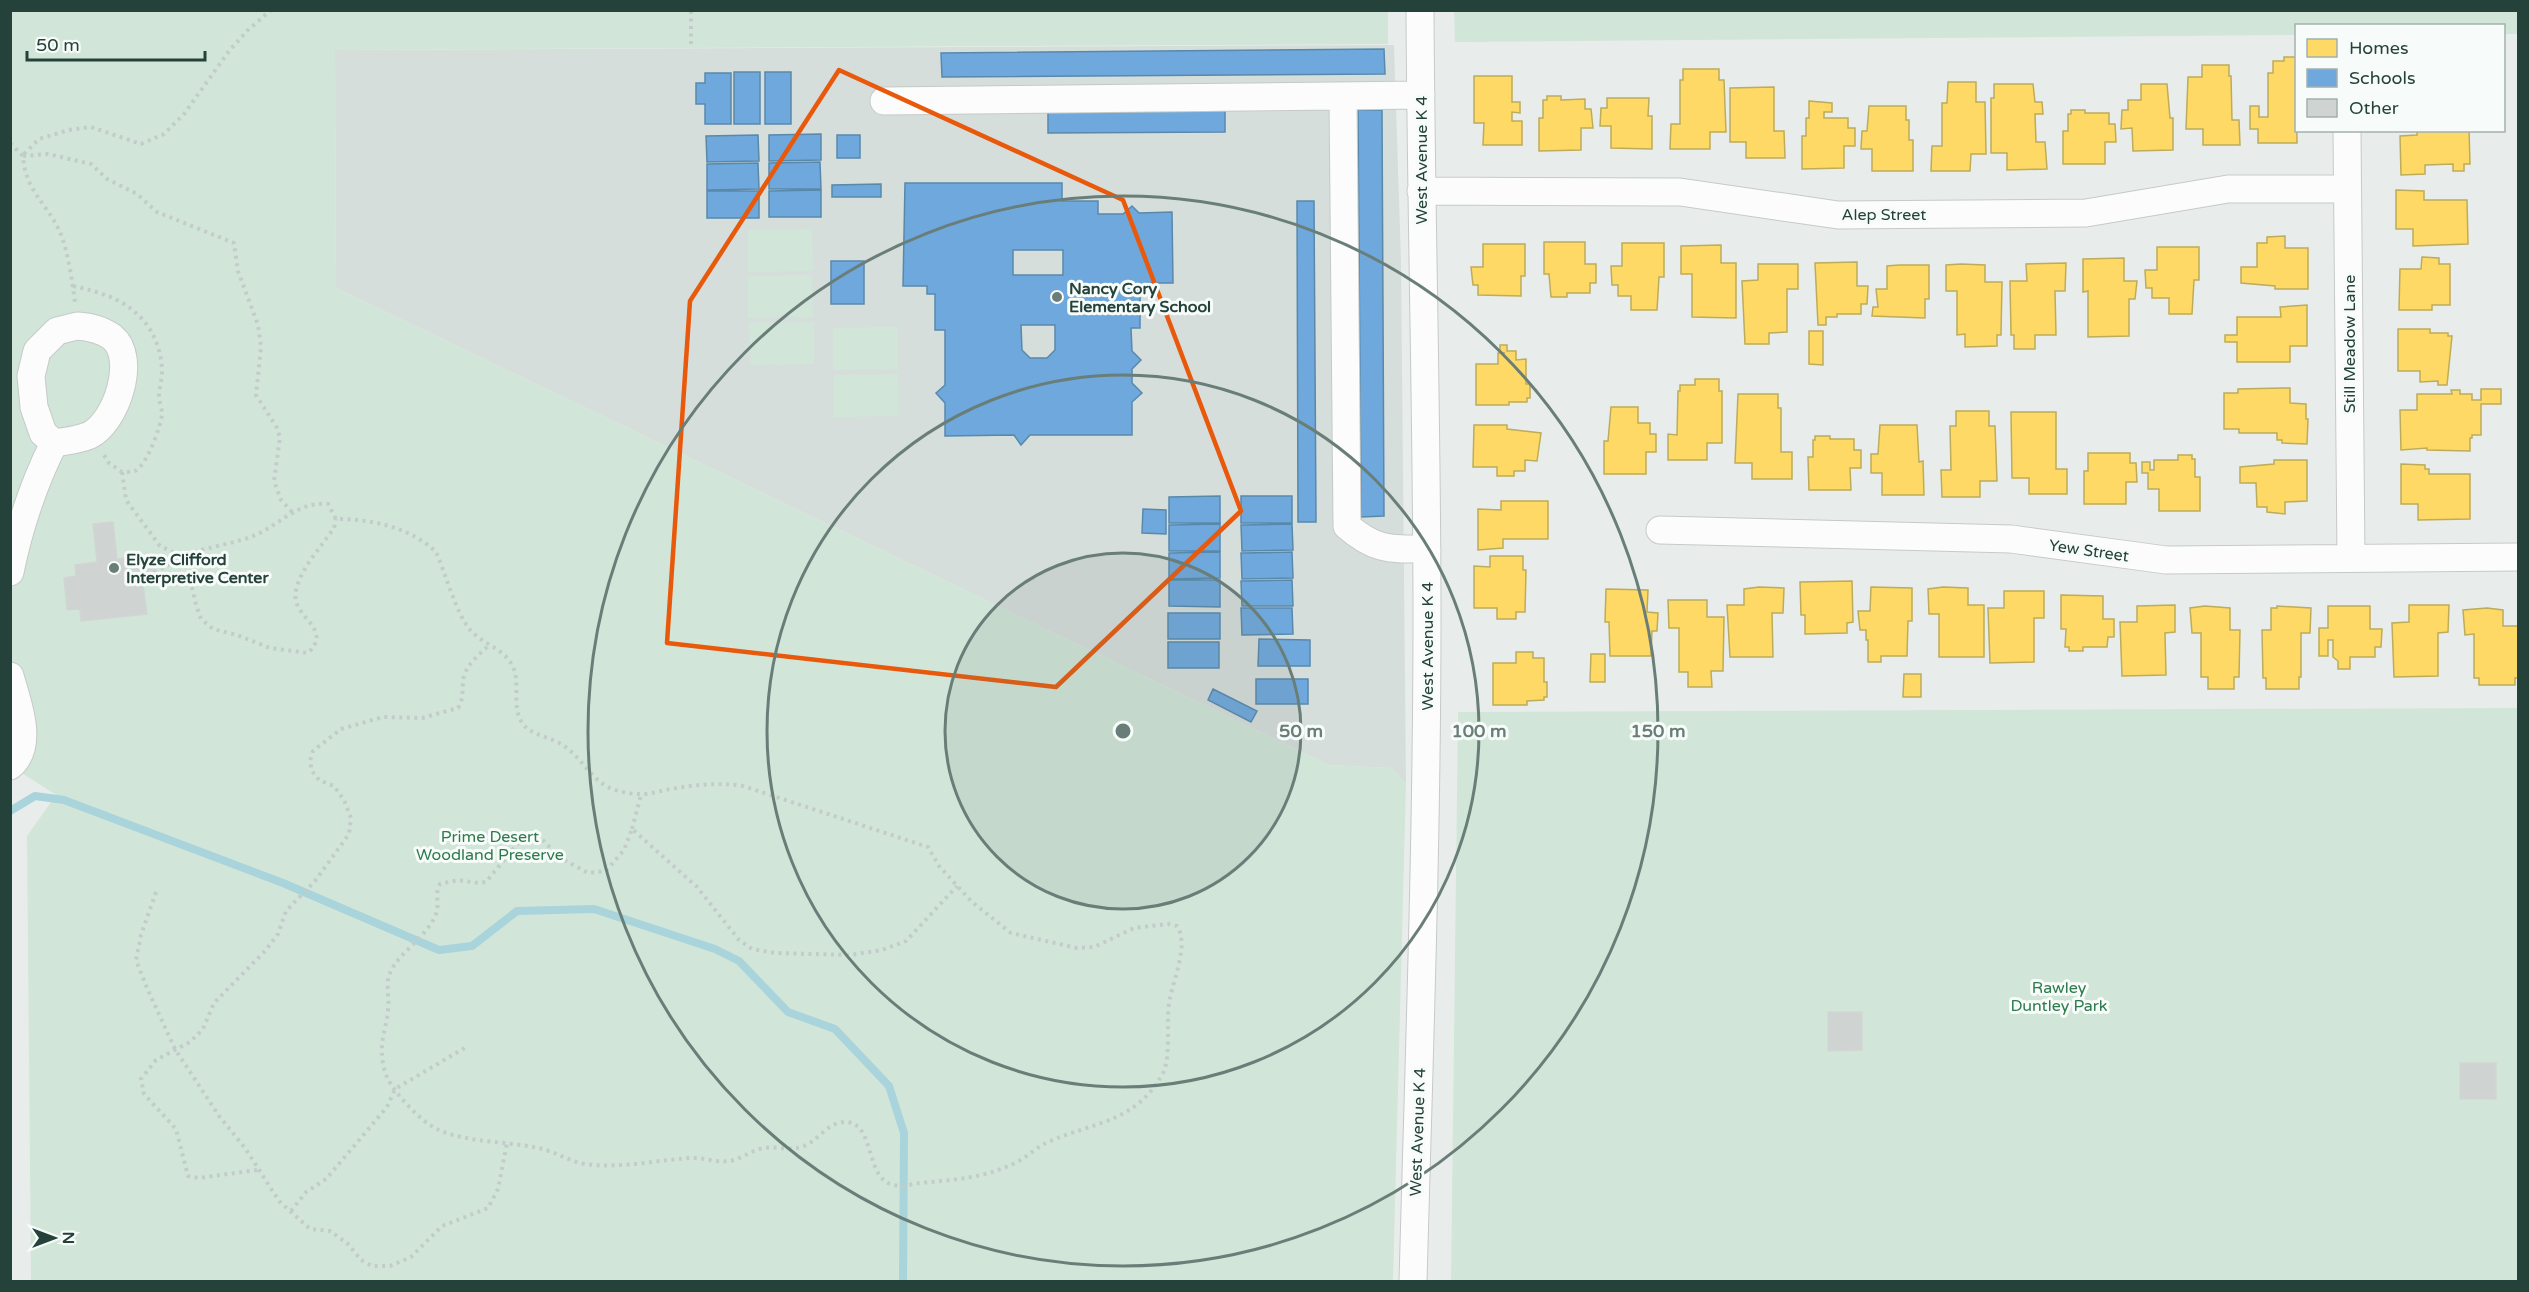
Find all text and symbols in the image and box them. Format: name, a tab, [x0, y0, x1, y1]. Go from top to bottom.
scale bar	[27, 24, 206, 62]
legend	[2295, 24, 2505, 132]
text: 50 m	[36, 34, 80, 56]
text: Homes	[2349, 37, 2409, 59]
text: Schools	[2349, 67, 2416, 89]
street label: West Avenue K 4	[1412, 96, 1432, 224]
text: Other	[2349, 97, 2399, 119]
street label: Alep Street	[1842, 205, 1926, 225]
street label: Still Meadow Lane	[2340, 275, 2360, 413]
place label: Nancy Cory Elementary School	[1069, 279, 1211, 317]
marker: Nancy Cory Elementary School	[1050, 290, 1064, 304]
street label: Yew Street	[2048, 535, 2130, 566]
place label: Elyze Clifford Interpretive Center	[126, 550, 269, 588]
marker: Elyze Clifford Interpretive Center	[107, 561, 121, 575]
street label: West Avenue K 4	[1418, 582, 1438, 710]
text: 50 m	[1279, 720, 1323, 742]
text: 100 m	[1451, 720, 1507, 742]
text: 150 m	[1630, 720, 1686, 742]
centre of rings	[1113, 721, 1133, 741]
park label: Prime Desert Woodland Preserve	[416, 827, 564, 865]
park label: Rawley Duntley Park	[2010, 978, 2108, 1016]
street label: West Avenue K 4	[1406, 1067, 1430, 1197]
north arrow	[24, 1208, 84, 1268]
text: N	[58, 1232, 78, 1244]

